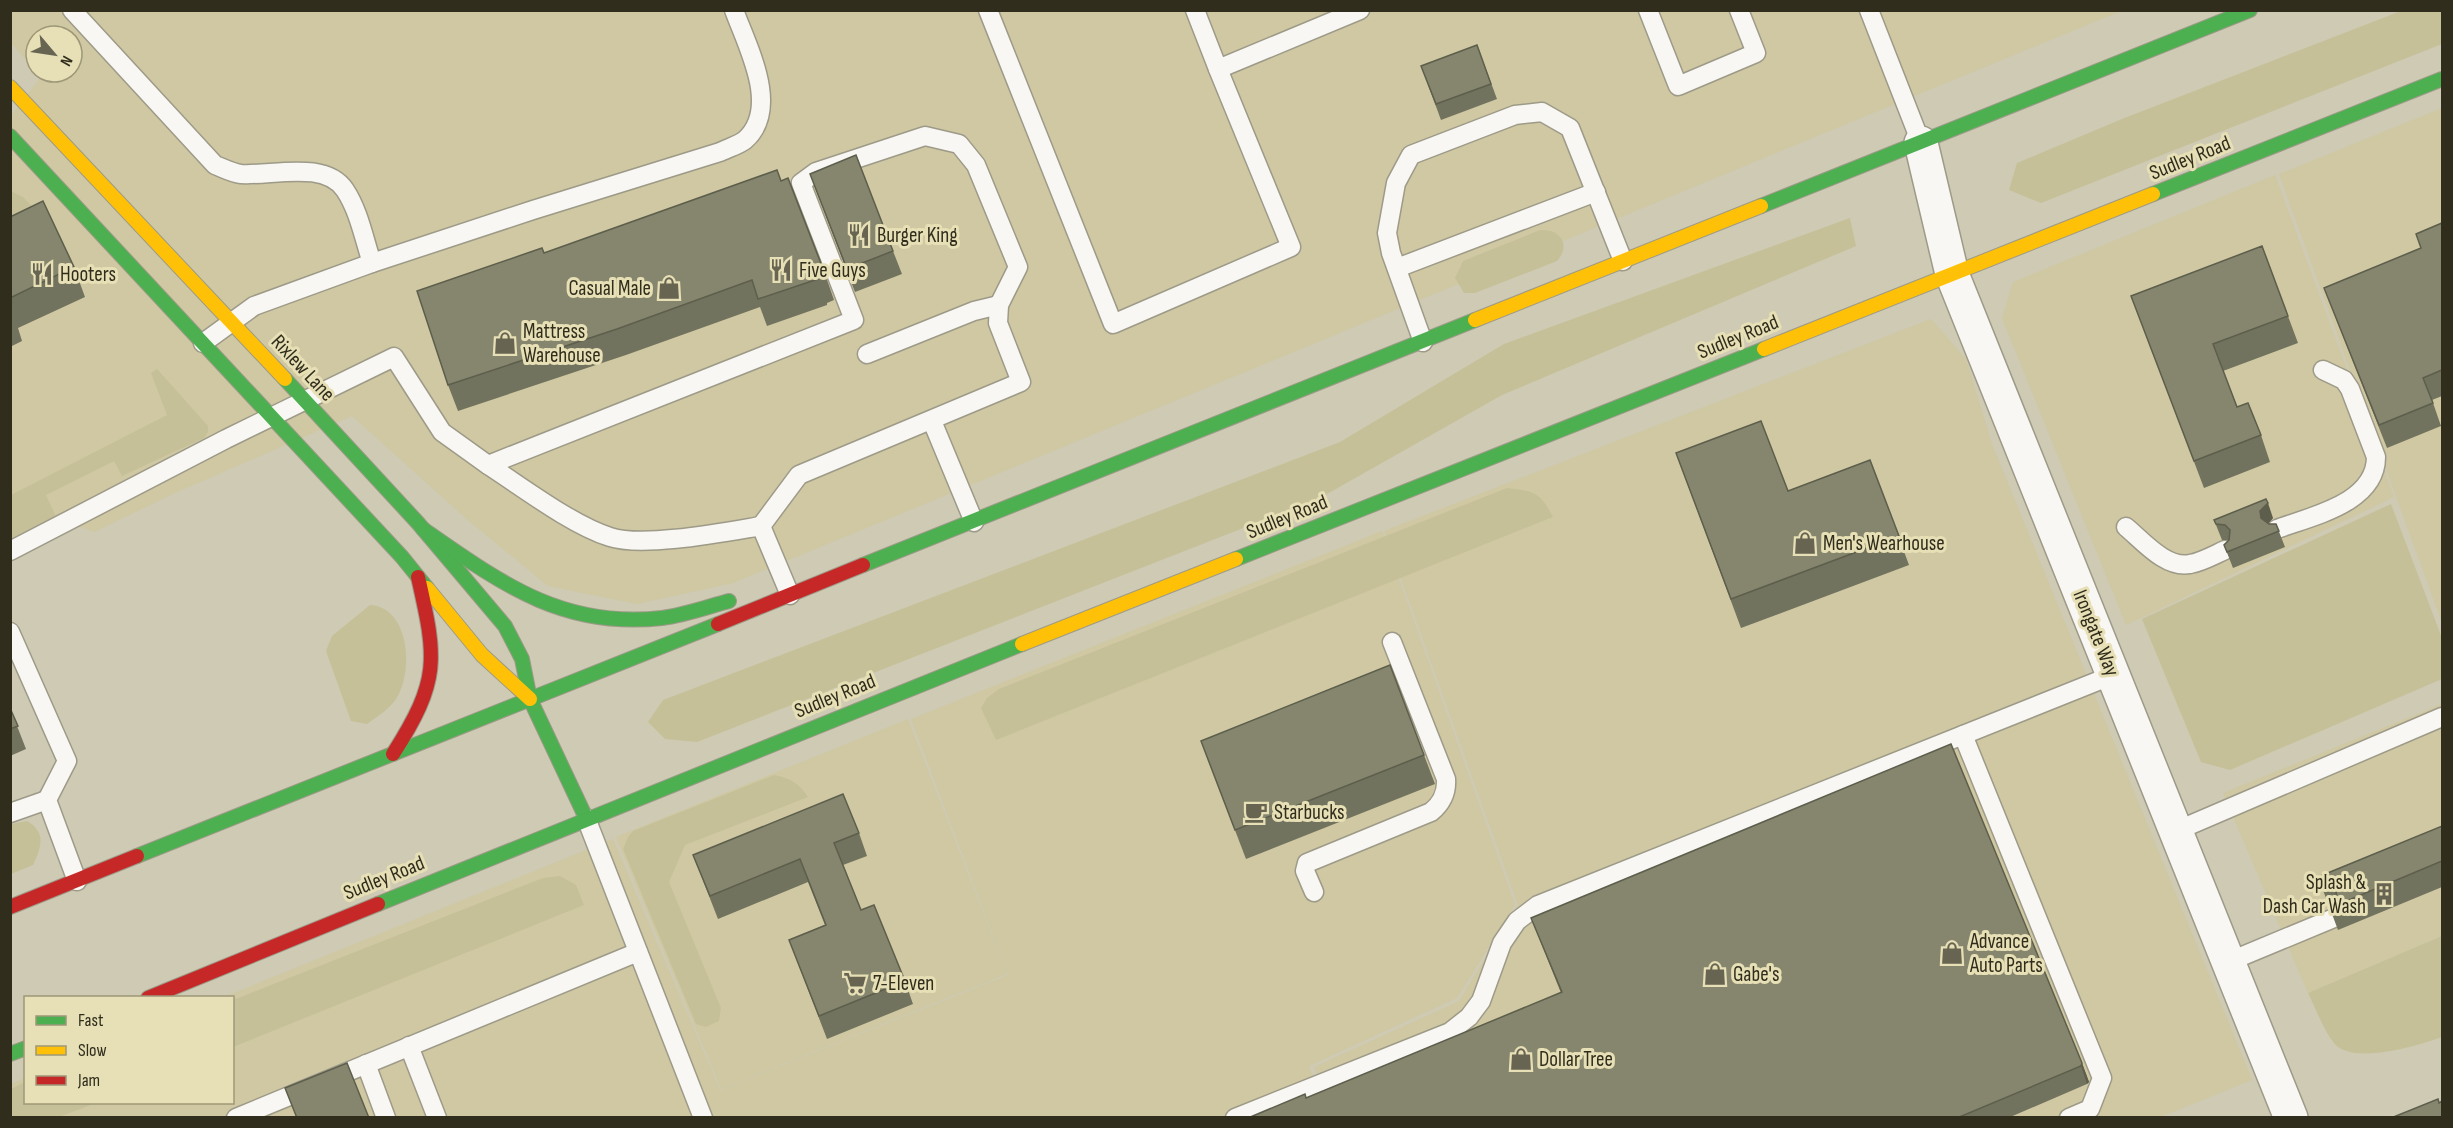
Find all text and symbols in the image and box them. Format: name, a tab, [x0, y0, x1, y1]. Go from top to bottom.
north arrow	[24, 24, 84, 84]
text: N	[55, 52, 76, 69]
street label: Sudley Road	[2146, 130, 2234, 186]
restaurant icon: Burger King	[846, 222, 872, 248]
place label: Burger King	[877, 223, 958, 248]
restaurant icon: Five Guys	[768, 257, 794, 283]
place label: Five Guys	[799, 258, 866, 283]
restaurant icon: Hooters	[29, 261, 55, 287]
place label: Hooters	[60, 262, 116, 287]
shop icon: Casual Male	[656, 275, 682, 301]
place label: Casual Male	[569, 276, 651, 301]
street label: Sudley Road	[1694, 309, 1782, 365]
place label: Mattress Warehouse	[523, 319, 601, 368]
street label: Rixlew Lane	[266, 329, 340, 407]
shop icon: Mattress Warehouse	[492, 330, 518, 356]
street label: Sudley Road	[1243, 489, 1331, 545]
shop icon: Men's Wearhouse	[1792, 530, 1818, 556]
place label: Men's Wearhouse	[1823, 531, 1945, 556]
street label: Irongate Way	[2067, 586, 2125, 680]
street label: Sudley Road	[791, 668, 879, 724]
cafe icon: Starbucks	[1243, 799, 1269, 825]
place label: Starbucks	[1274, 800, 1345, 825]
street label: Sudley Road	[340, 850, 428, 906]
place label: Splash & Dash Car Wash	[2263, 870, 2366, 919]
building icon: Splash & Dash Car Wash	[2371, 881, 2397, 907]
place label: Advance Auto Parts	[1969, 929, 2043, 978]
shop icon: Advance Auto Parts	[1939, 940, 1965, 966]
shop icon: Gabe's	[1702, 961, 1728, 987]
place label: Gabe's	[1733, 962, 1779, 987]
supermarket icon: 7-Eleven	[842, 970, 868, 996]
place label: 7-Eleven	[873, 971, 934, 996]
legend	[24, 996, 234, 1104]
text: Fast	[78, 1010, 104, 1031]
text: Slow	[78, 1040, 107, 1061]
shop icon: Dollar Tree	[1508, 1046, 1534, 1072]
place label: Dollar Tree	[1539, 1047, 1613, 1072]
text: Jam	[77, 1070, 100, 1091]

